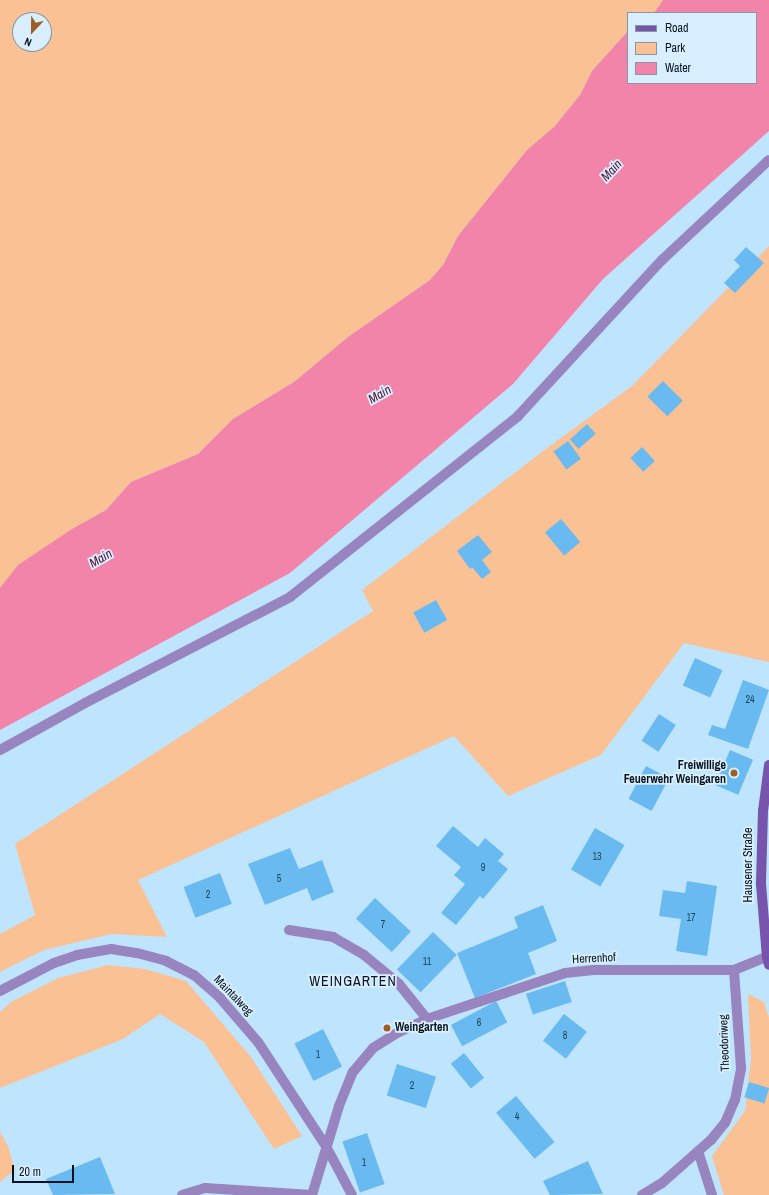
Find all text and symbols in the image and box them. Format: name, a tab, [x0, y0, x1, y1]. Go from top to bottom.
north arrow	[12, 12, 52, 52]
legend	[627, 12, 757, 84]
text: Road	[665, 20, 689, 36]
text: N	[22, 34, 34, 50]
text: Park	[665, 40, 685, 56]
text: Water	[665, 60, 691, 76]
water label: Main	[598, 157, 626, 185]
water label: Main	[366, 382, 394, 408]
water label: Main	[87, 546, 115, 572]
house number: 24	[745, 694, 755, 706]
place label: Freiwillige Feuerwehr Weingaren	[624, 759, 726, 787]
marker: Freiwillige Feuerwehr Weingaren	[729, 768, 739, 778]
street label: Hausener Straße	[742, 828, 756, 902]
house number: 13	[592, 851, 602, 863]
house number: 9	[481, 862, 485, 874]
house number: 5	[277, 873, 281, 885]
house number: 2	[206, 889, 210, 901]
house number: 17	[686, 912, 696, 924]
house number: 7	[381, 919, 385, 931]
street label: Herrenhof	[572, 951, 616, 967]
house number: 11	[423, 956, 431, 968]
street label: Maintalweg	[210, 973, 256, 1019]
district label: WEINGARTEN	[309, 973, 397, 989]
street label: Theodoriweg	[717, 1014, 733, 1072]
house number: 6	[477, 1017, 481, 1029]
place label: Weingarten	[395, 1021, 448, 1035]
marker: Weingarten	[382, 1023, 392, 1033]
house number: 8	[563, 1030, 567, 1042]
house number: 1	[316, 1049, 320, 1061]
house number: 2	[410, 1080, 414, 1092]
house number: 4	[515, 1111, 519, 1123]
scale bar	[14, 1157, 76, 1183]
house number: 1	[362, 1157, 366, 1169]
text: 20 m	[19, 1164, 41, 1180]

